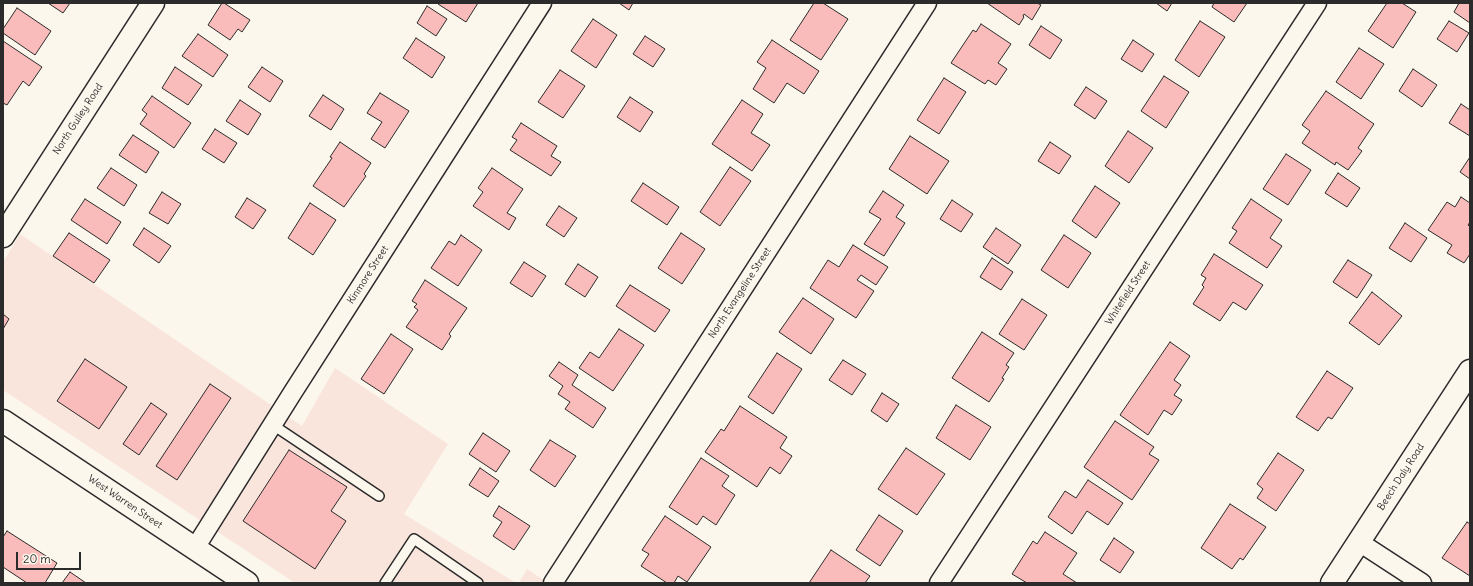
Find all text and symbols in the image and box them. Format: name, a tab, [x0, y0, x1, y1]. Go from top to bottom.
street label: North Gulley Road	[51, 81, 105, 157]
street label: Kinmore Street	[345, 244, 391, 306]
street label: North Evangeline Street	[706, 245, 774, 341]
street label: Whitefield Street	[1103, 259, 1153, 327]
street label: Beech Daly Road	[1375, 441, 1427, 513]
street label: West Warren Street	[86, 473, 164, 531]
scale bar	[18, 544, 83, 570]
text: 20 m	[23, 551, 51, 566]

